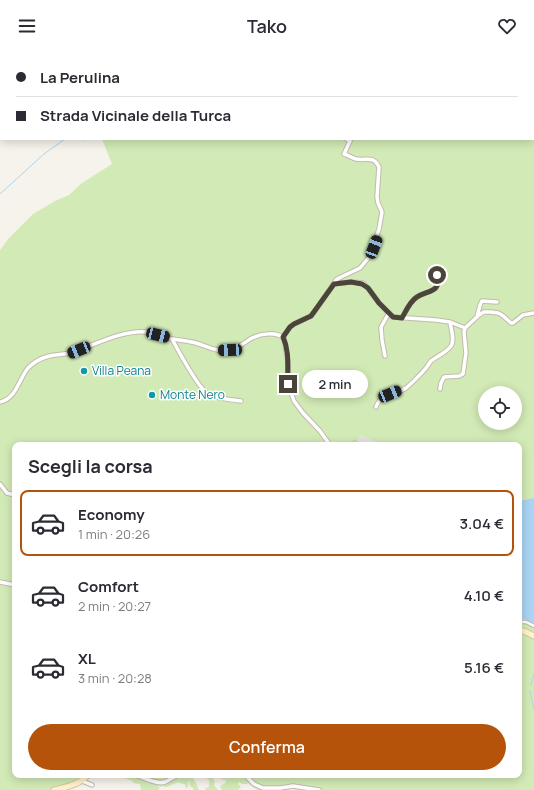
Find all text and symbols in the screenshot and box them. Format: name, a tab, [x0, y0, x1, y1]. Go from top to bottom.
text: Tako	[247, 14, 287, 38]
icon: menu	[16, 15, 38, 37]
icon: heart	[496, 15, 518, 37]
text: La Perulina	[40, 67, 120, 88]
text: Strada Vicinale della Turca	[40, 105, 231, 126]
car	[364, 234, 384, 260]
route start	[428, 266, 446, 284]
car	[145, 326, 171, 344]
car	[66, 340, 92, 360]
car	[218, 343, 242, 357]
place label: Villa Peana	[92, 362, 151, 379]
marker: Villa Peana	[79, 366, 89, 376]
callout: 2 min	[302, 370, 368, 398]
route end	[279, 375, 297, 393]
text: 2 min	[318, 375, 352, 393]
car	[377, 384, 403, 404]
place label: Monte Nero	[160, 386, 225, 403]
map controls	[478, 386, 522, 430]
button: locate	[478, 386, 522, 430]
marker: Monte Nero	[147, 390, 157, 400]
text: Scegli la corsa	[28, 454, 153, 478]
text: Economy	[78, 504, 145, 525]
icon: car	[30, 505, 66, 541]
text: 3.04 €	[459, 513, 504, 534]
text: 1 min · 20:26	[78, 525, 150, 543]
text: Comfort	[78, 576, 139, 597]
icon: car	[30, 577, 66, 613]
text: 4.10 €	[464, 585, 504, 606]
text: 2 min · 20:27	[78, 597, 151, 615]
text: XL	[78, 648, 96, 669]
icon: car	[30, 649, 66, 685]
text: 5.16 €	[464, 657, 504, 678]
text: 3 min · 20:28	[78, 669, 152, 687]
button: Conferma	[28, 724, 506, 770]

